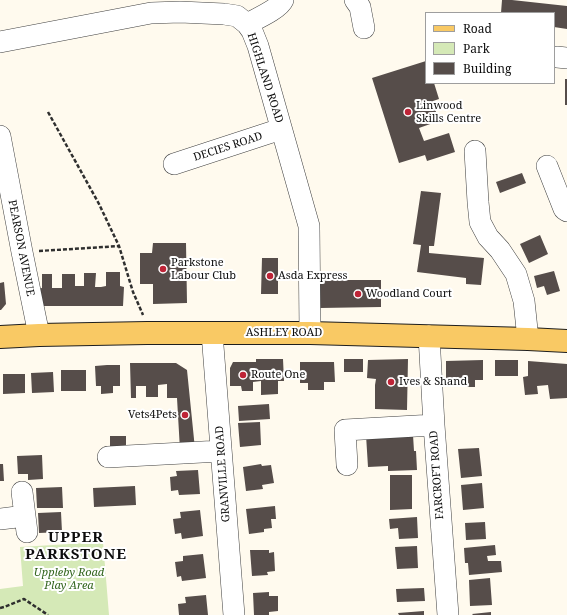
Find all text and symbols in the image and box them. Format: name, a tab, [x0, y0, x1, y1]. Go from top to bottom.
legend	[425, 12, 555, 84]
text: Road	[463, 20, 492, 37]
street label: HIGHLAND ROAD	[244, 31, 286, 125]
text: Park	[463, 40, 490, 57]
text: Building	[463, 60, 511, 77]
place label: Linwood Skills Centre	[416, 99, 481, 125]
marker: Linwood Skills Centre	[403, 107, 413, 117]
street label: DECIES ROAD	[192, 130, 264, 164]
street label: PEARSON AVENUE	[5, 199, 37, 297]
place label: Parkstone Labour Club	[171, 256, 236, 282]
marker: Parkstone Labour Club	[158, 264, 168, 274]
place label: Asda Express	[278, 269, 347, 283]
marker: Asda Express	[265, 271, 275, 281]
place label: Woodland Court	[366, 287, 452, 301]
marker: Woodland Court	[353, 289, 363, 299]
street label: ASHLEY ROAD	[246, 326, 322, 340]
place label: Route One	[251, 368, 305, 382]
marker: Route One	[238, 370, 248, 380]
place label: Ives & Shand	[399, 375, 467, 389]
marker: Ives & Shand	[386, 377, 396, 387]
place label: Vets4Pets	[128, 408, 177, 422]
marker: Vets4Pets	[180, 410, 190, 420]
street label: GRANVILLE ROAD	[213, 425, 233, 523]
street label: FARCROFT ROAD	[427, 430, 447, 520]
district label: UPPER PARKSTONE	[25, 529, 127, 564]
park label: Uppleby Road Play Area	[34, 566, 104, 592]

